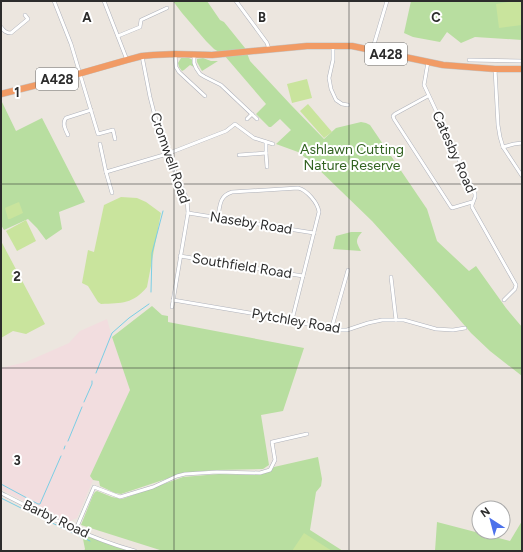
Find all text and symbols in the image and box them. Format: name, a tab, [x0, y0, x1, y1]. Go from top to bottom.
text: A	[82, 10, 92, 25]
text: B	[258, 10, 266, 25]
text: C	[431, 10, 441, 25]
road number: A428	[365, 43, 407, 65]
road number: A428	[36, 68, 78, 90]
text: 1	[14, 85, 20, 100]
street label: Catesby Road	[428, 108, 480, 196]
street label: Cromwell Road	[146, 110, 194, 206]
park label: Ashlawn Cutting Nature Reserve	[300, 141, 404, 174]
street label: Naseby Road	[209, 208, 293, 238]
street label: Southfield Road	[191, 250, 293, 282]
text: 2	[13, 269, 21, 284]
street label: Pytchley Road	[250, 305, 342, 337]
text: 3	[13, 453, 21, 468]
street label: Barby Road	[20, 496, 92, 542]
north arrow	[471, 500, 511, 540]
text: N	[478, 505, 493, 520]

